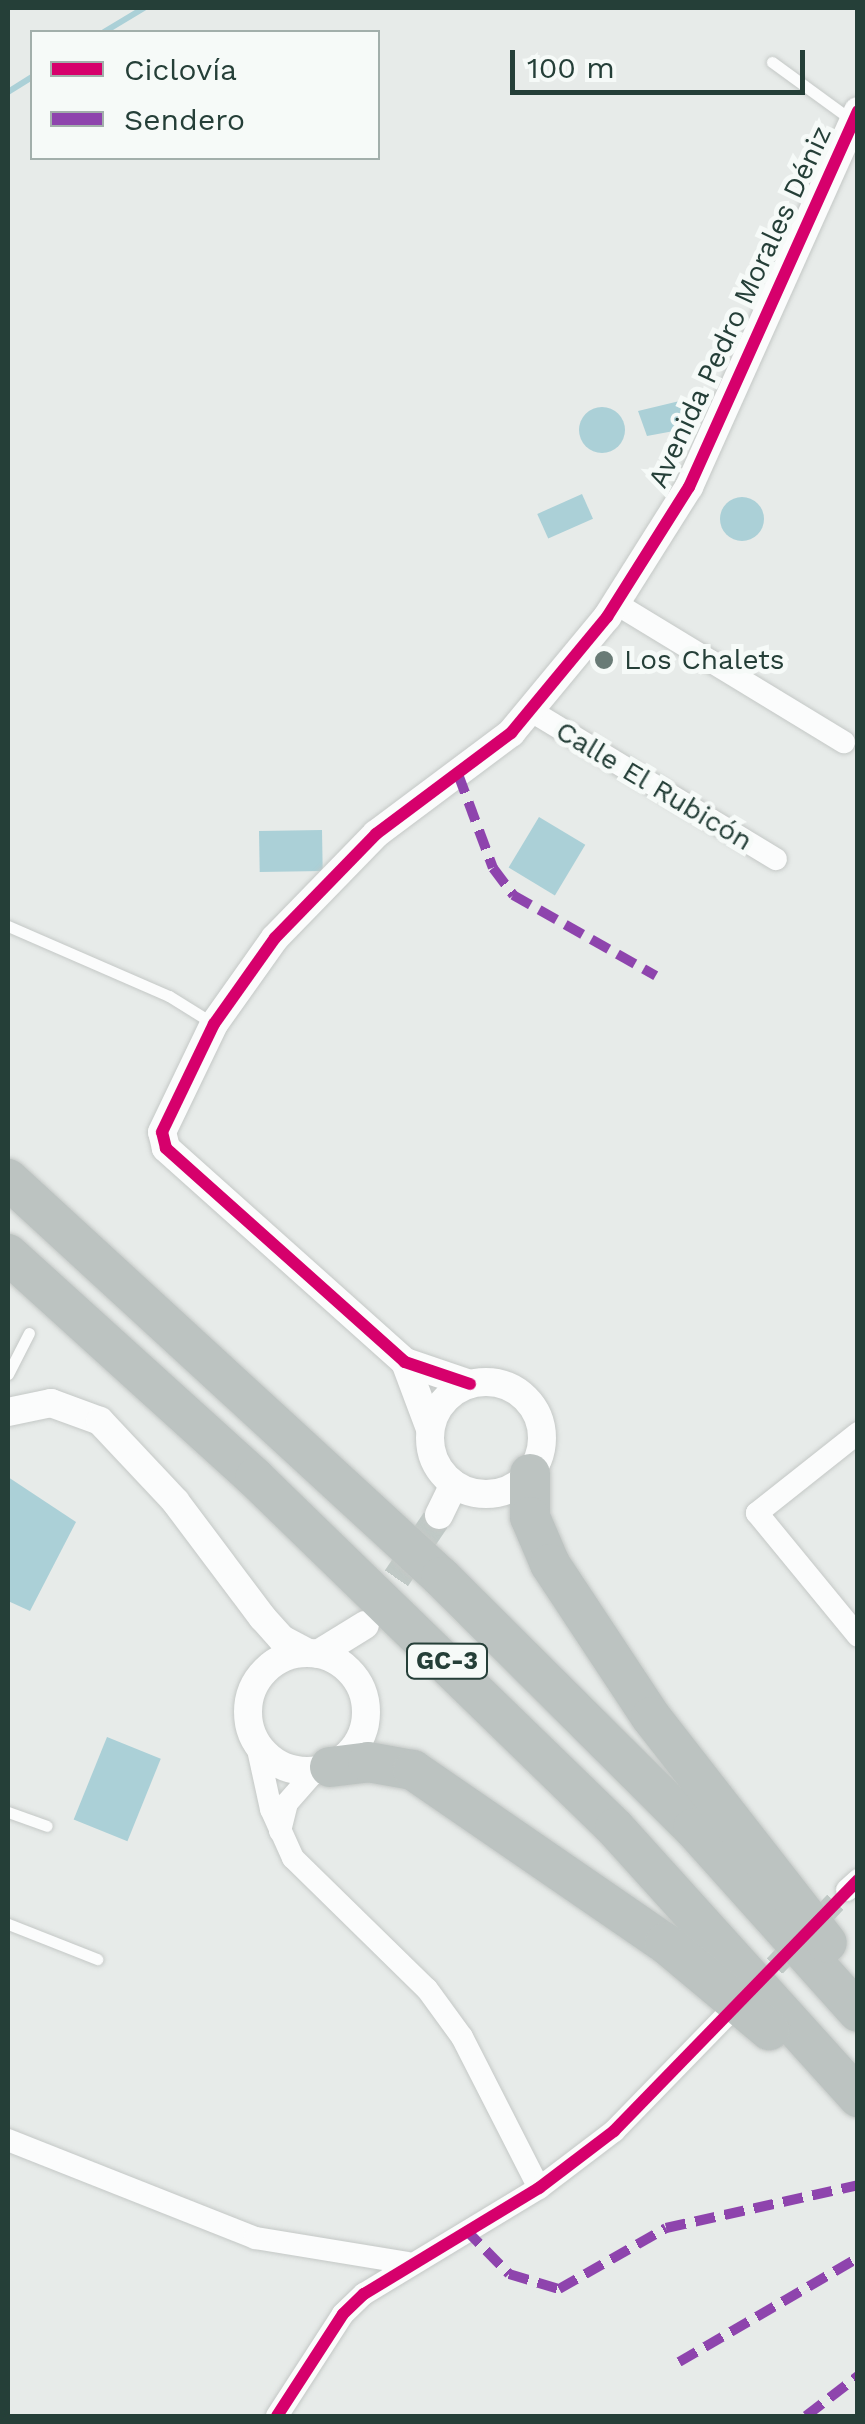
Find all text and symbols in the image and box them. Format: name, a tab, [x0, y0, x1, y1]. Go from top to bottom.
legend	[30, 30, 380, 160]
scale bar	[515, 30, 810, 92]
text: 100 m	[527, 50, 615, 85]
text: Ciclovía	[124, 52, 237, 87]
text: Sendero	[124, 102, 245, 137]
street label: Avenida Pedro Morales Déniz	[641, 120, 839, 494]
place label: Los Chalets	[624, 643, 785, 677]
marker: Los Chalets	[593, 649, 615, 671]
street label: Calle El Rubicón	[549, 714, 759, 858]
road number: GC-3	[404, 1641, 490, 1681]

